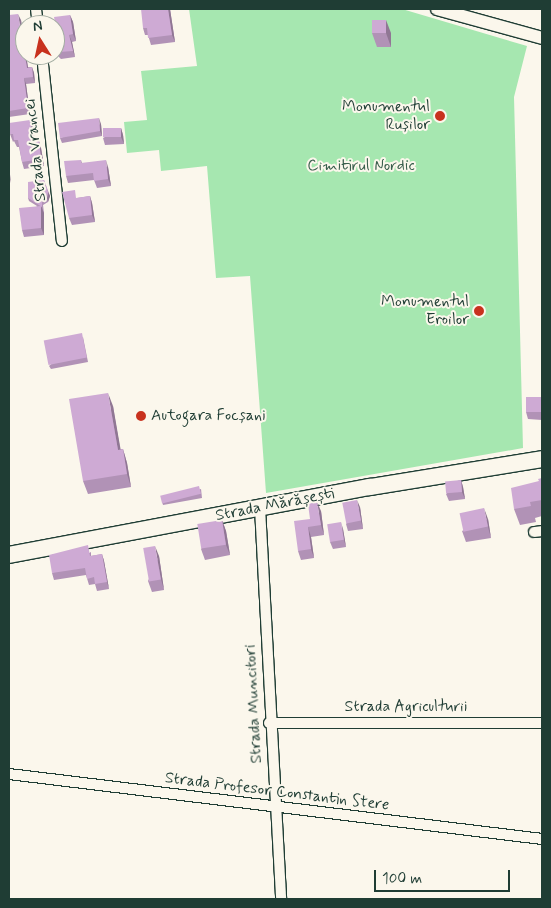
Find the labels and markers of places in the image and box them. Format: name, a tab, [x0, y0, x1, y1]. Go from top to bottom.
place label: Monumentul Rușilor	[342, 97, 430, 135]
marker: Monumentul Rușilor	[434, 110, 446, 122]
place label: Monumentul Eroilor	[381, 292, 469, 330]
marker: Monumentul Eroilor	[473, 305, 485, 317]
place label: Autogara Focșani	[151, 406, 266, 426]
marker: Autogara Focșani	[135, 410, 147, 422]

